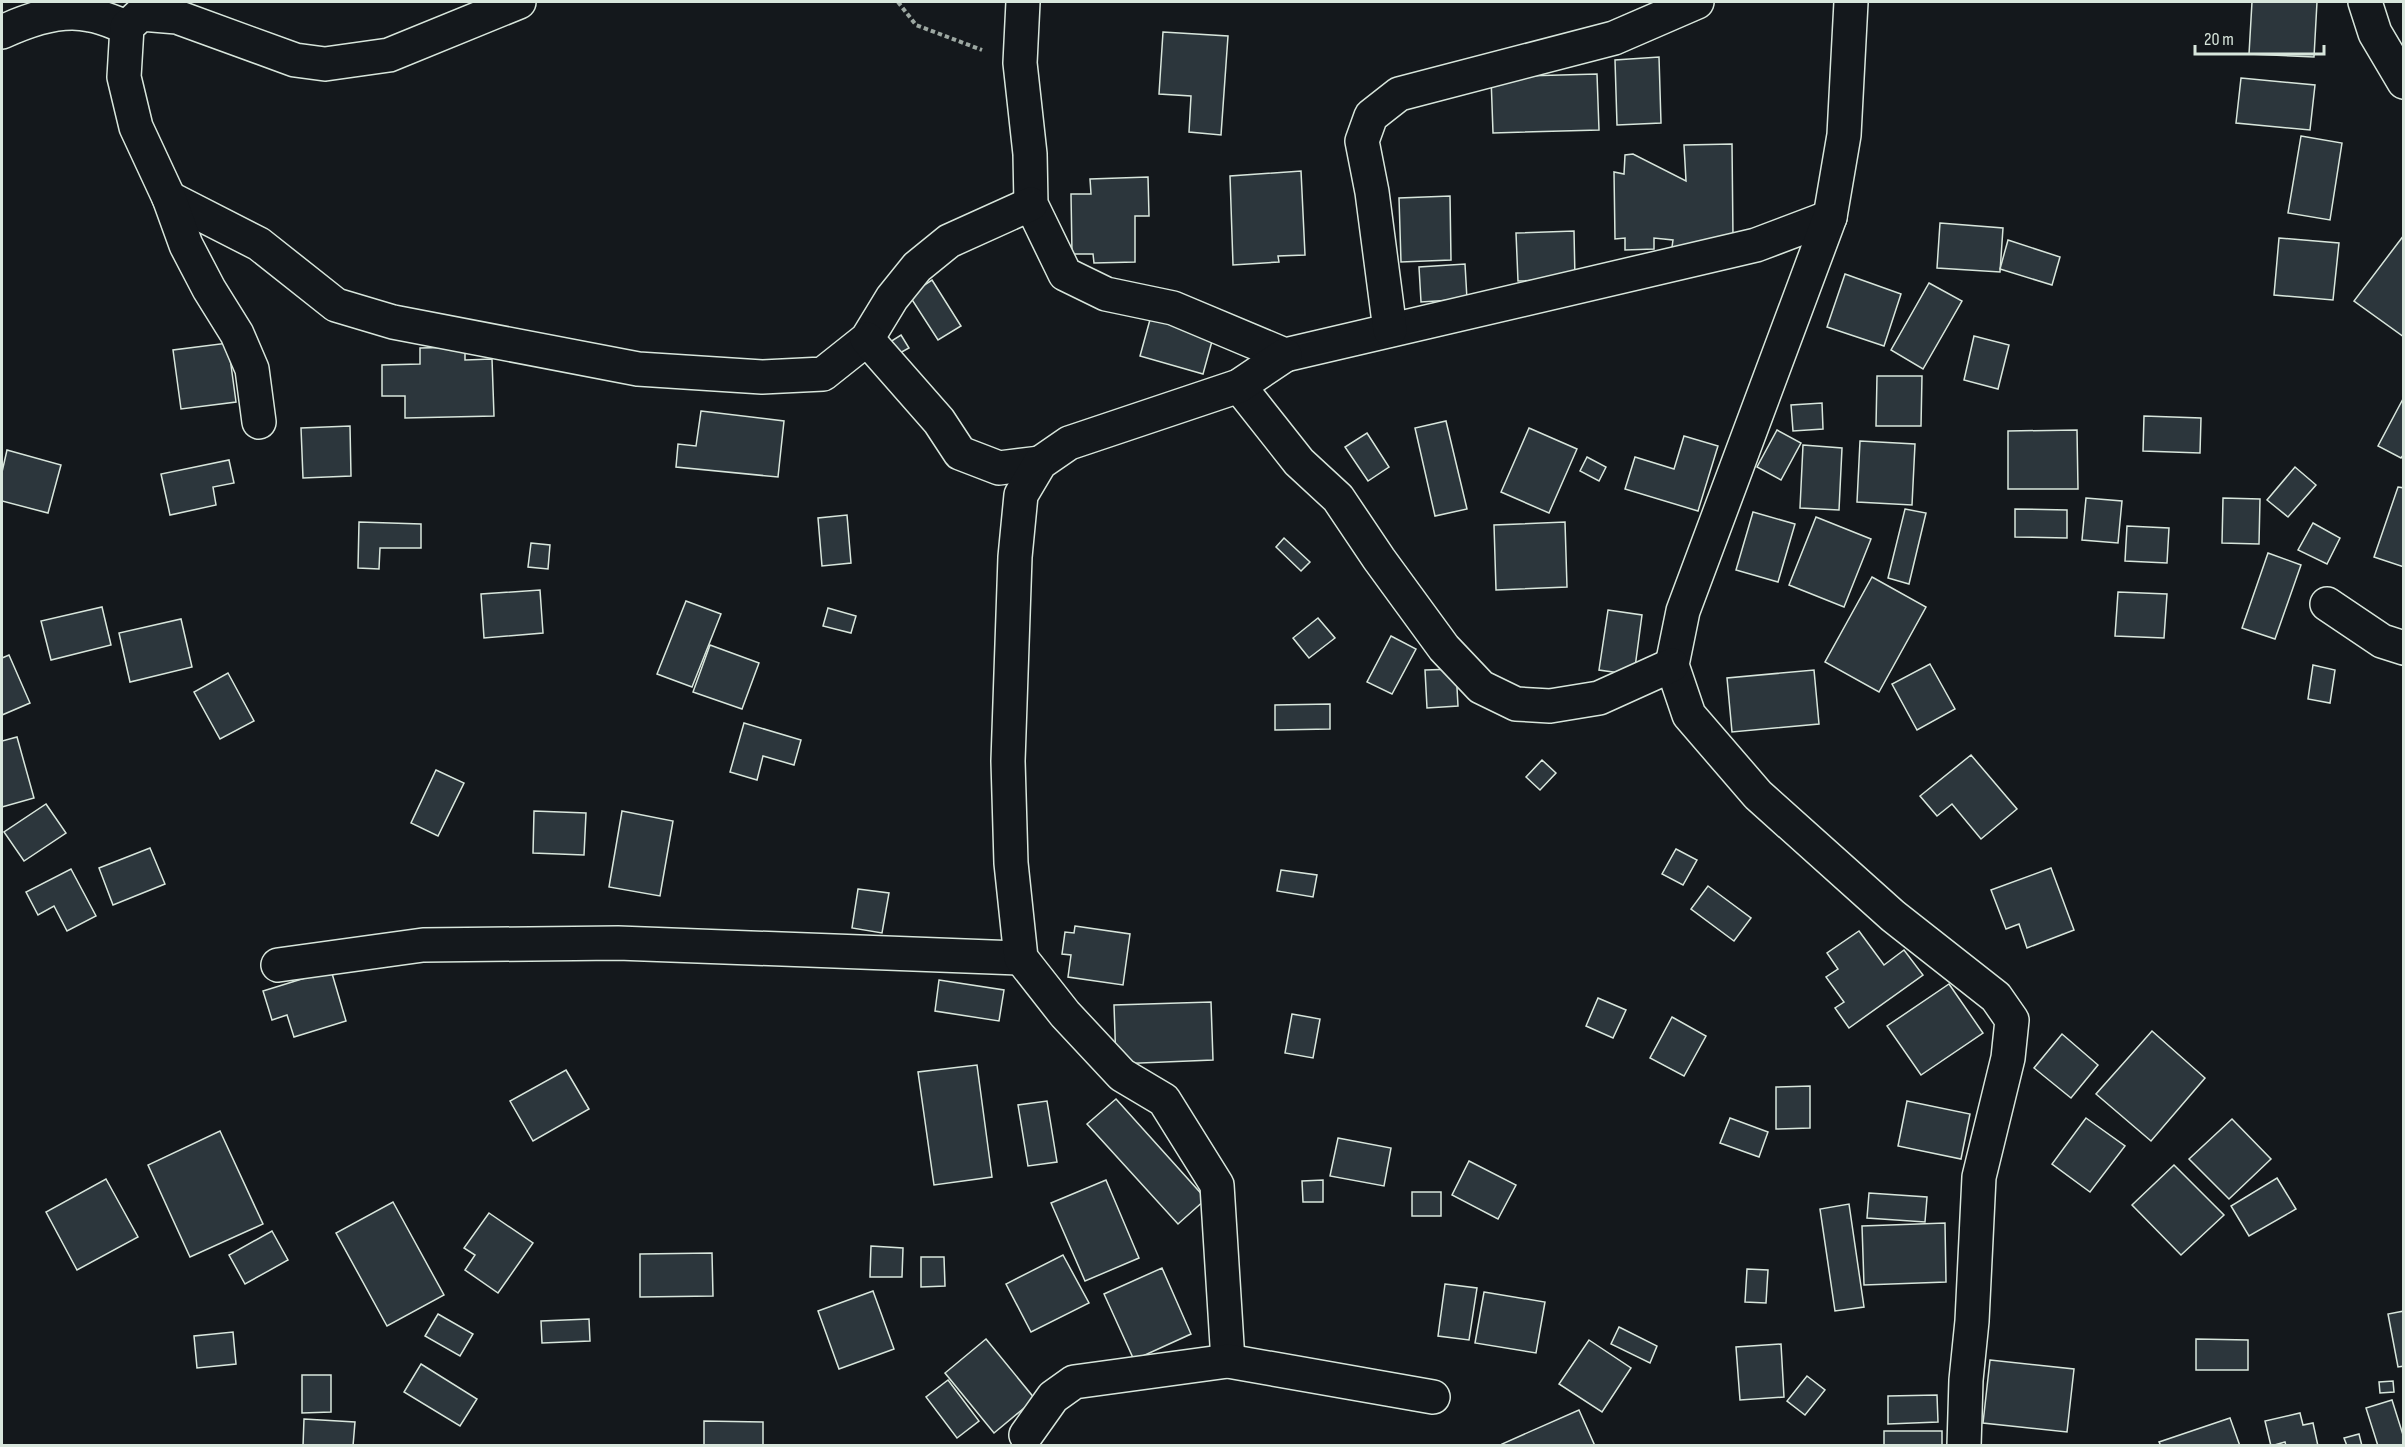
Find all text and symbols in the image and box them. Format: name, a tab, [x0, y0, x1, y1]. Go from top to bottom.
scale bar	[2195, 18, 2324, 56]
text: 20 m	[2204, 29, 2234, 50]

